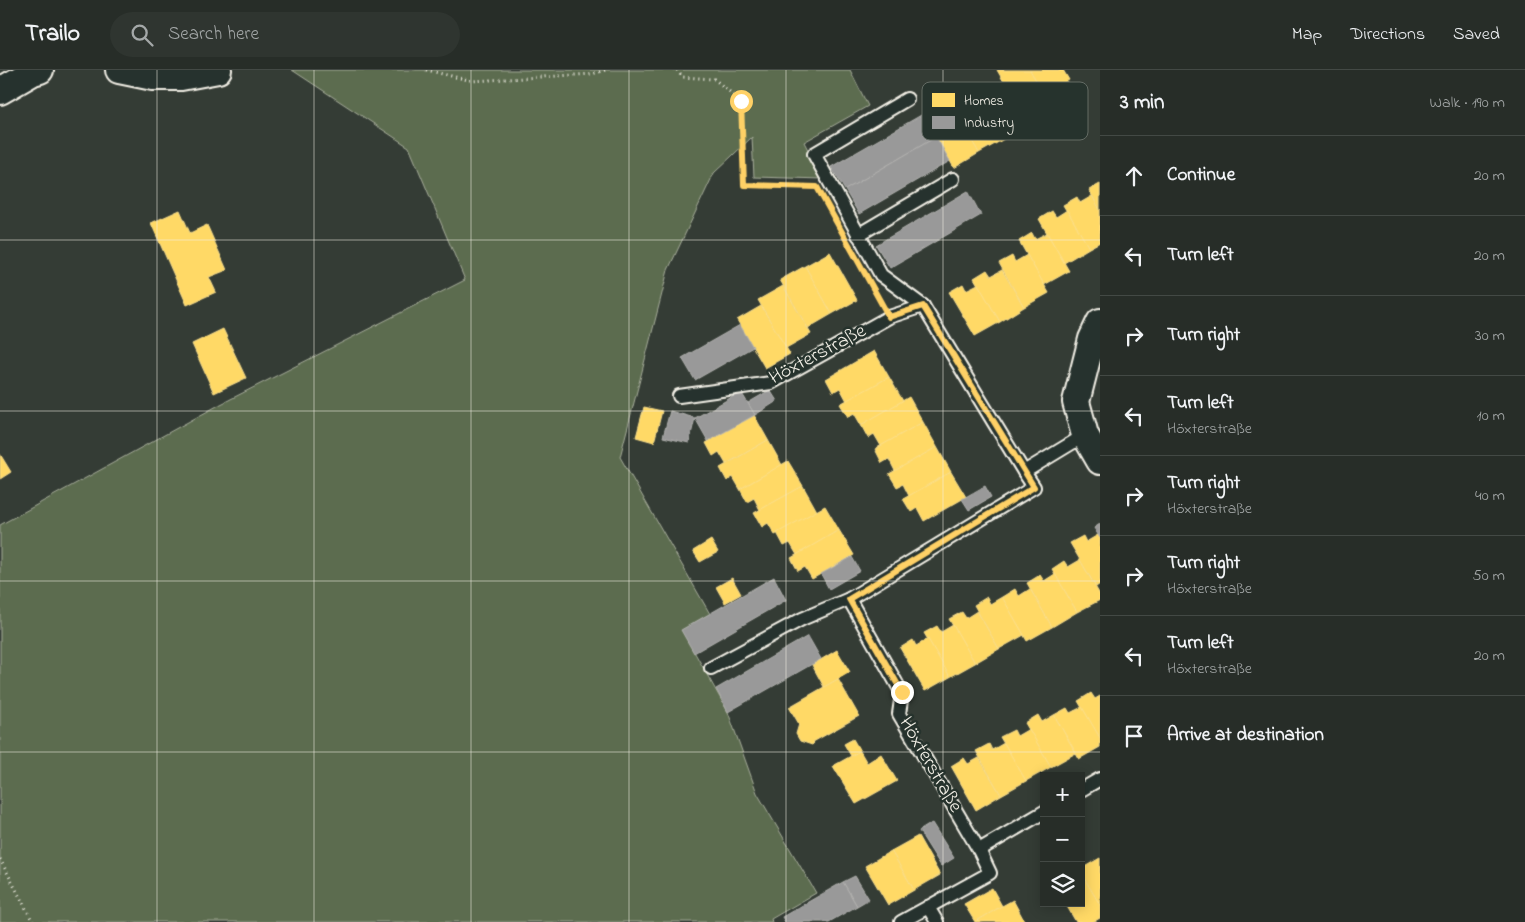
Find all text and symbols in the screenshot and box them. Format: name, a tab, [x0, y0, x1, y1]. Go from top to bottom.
search box	[110, 12, 460, 57]
text: Trailo	[25, 17, 80, 52]
icon: search	[128, 21, 156, 49]
text: Search here	[168, 21, 259, 48]
text: Map	[1292, 22, 1322, 48]
text: Directions	[1350, 22, 1425, 48]
text: Saved	[1453, 22, 1500, 48]
legend	[922, 82, 1088, 140]
text: 3 min	[1120, 88, 1164, 118]
route start	[730, 90, 753, 113]
text: Homes	[964, 91, 1004, 112]
text: Walk · 190 m	[1430, 91, 1505, 115]
text: Industry	[964, 113, 1014, 135]
icon: ahead	[1120, 162, 1148, 190]
text: Continue	[1167, 162, 1235, 189]
text: 20 m	[1474, 164, 1505, 188]
icon: left	[1120, 242, 1148, 270]
text: Turn left	[1167, 242, 1234, 269]
text: 20 m	[1474, 244, 1505, 268]
street label: Höxterstraße	[764, 317, 872, 393]
icon: right	[1120, 322, 1148, 350]
text: Turn right	[1167, 322, 1240, 349]
text: 30 m	[1475, 324, 1505, 348]
text: Turn left	[1167, 390, 1234, 417]
icon: left	[1120, 402, 1148, 430]
text: 10 m	[1477, 404, 1505, 428]
text: Höxterstraße	[1167, 417, 1252, 441]
text: Turn right	[1167, 470, 1240, 497]
icon: right	[1120, 482, 1148, 510]
text: 40 m	[1475, 484, 1505, 508]
text: Höxterstraße	[1167, 497, 1252, 521]
text: Turn right	[1167, 550, 1240, 577]
icon: right	[1120, 562, 1148, 590]
text: 50 m	[1473, 564, 1505, 588]
text: Höxterstraße	[1167, 577, 1252, 601]
text: Turn left	[1167, 630, 1234, 657]
icon: left	[1120, 642, 1148, 670]
text: 20 m	[1474, 644, 1505, 668]
text: Höxterstraße	[1167, 657, 1252, 681]
route end	[891, 681, 914, 704]
street label: Höxterstraße	[891, 712, 969, 818]
icon: arrive	[1120, 722, 1148, 750]
text: Arrive at destination	[1167, 722, 1324, 749]
map controls	[1040, 772, 1085, 907]
button: +	[1040, 772, 1085, 817]
button: −	[1040, 817, 1085, 862]
button: layers	[1040, 862, 1085, 907]

